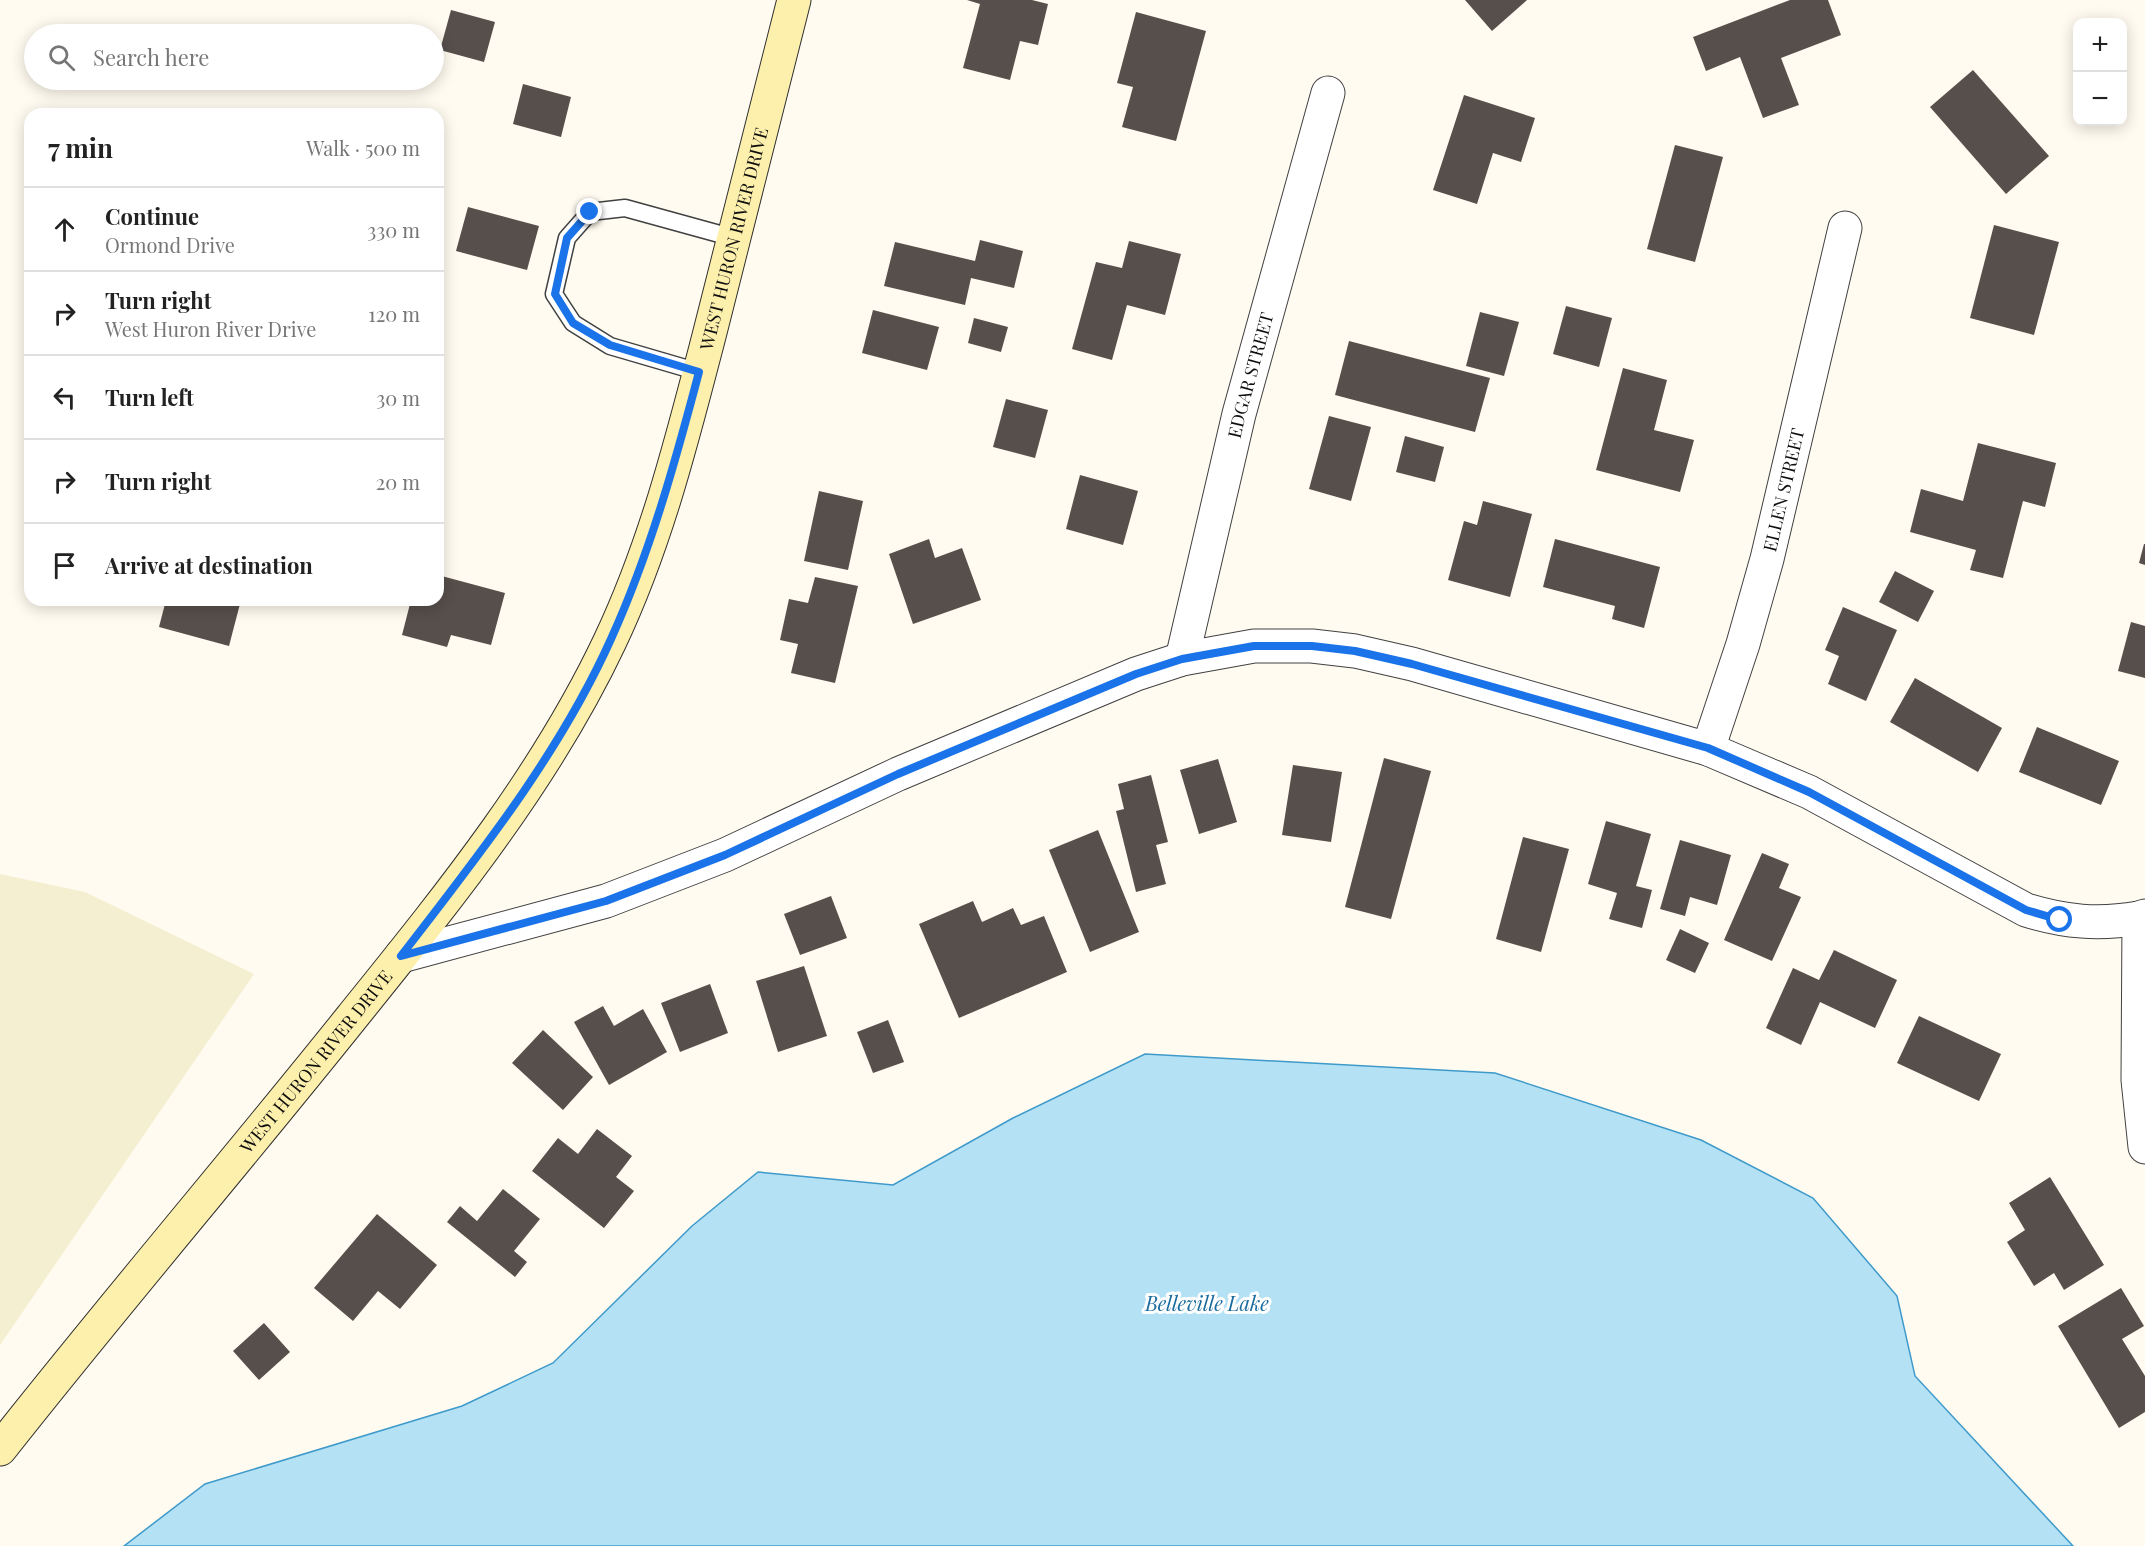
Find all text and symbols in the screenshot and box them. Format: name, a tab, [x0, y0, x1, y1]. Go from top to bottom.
map controls	[2073, 18, 2127, 126]
button: +	[2073, 18, 2127, 72]
search box	[24, 24, 444, 90]
icon: search	[45, 41, 78, 74]
text: Search here	[93, 42, 209, 72]
button: −	[2073, 72, 2127, 126]
street label: WEST HURON RIVER DRIVE	[694, 125, 773, 354]
text: 7 min	[48, 130, 113, 165]
text: Walk · 500 m	[306, 134, 420, 161]
route end	[576, 198, 602, 224]
text: Continue	[105, 201, 199, 231]
icon: ahead	[48, 213, 81, 246]
text: 330 m	[367, 216, 420, 243]
text: Ormond Drive	[105, 231, 235, 258]
text: Turn right	[105, 285, 211, 315]
icon: right	[48, 297, 81, 330]
text: 120 m	[368, 300, 420, 327]
street label: EDGAR STREET	[1222, 310, 1279, 440]
text: West Huron River Drive	[105, 315, 316, 342]
icon: left	[48, 381, 81, 414]
text: Turn left	[105, 382, 194, 412]
text: 30 m	[376, 384, 420, 411]
street label: ELLEN STREET	[1757, 426, 1809, 554]
icon: right	[48, 465, 81, 498]
text: Turn right	[105, 466, 211, 496]
text: 20 m	[376, 468, 420, 495]
icon: arrive	[48, 549, 81, 582]
text: Arrive at destination	[105, 550, 313, 580]
route start	[2046, 906, 2072, 932]
street label: WEST HURON RIVER DRIVE	[234, 965, 397, 1159]
water label: Belleville Lake	[1144, 1289, 1269, 1316]

